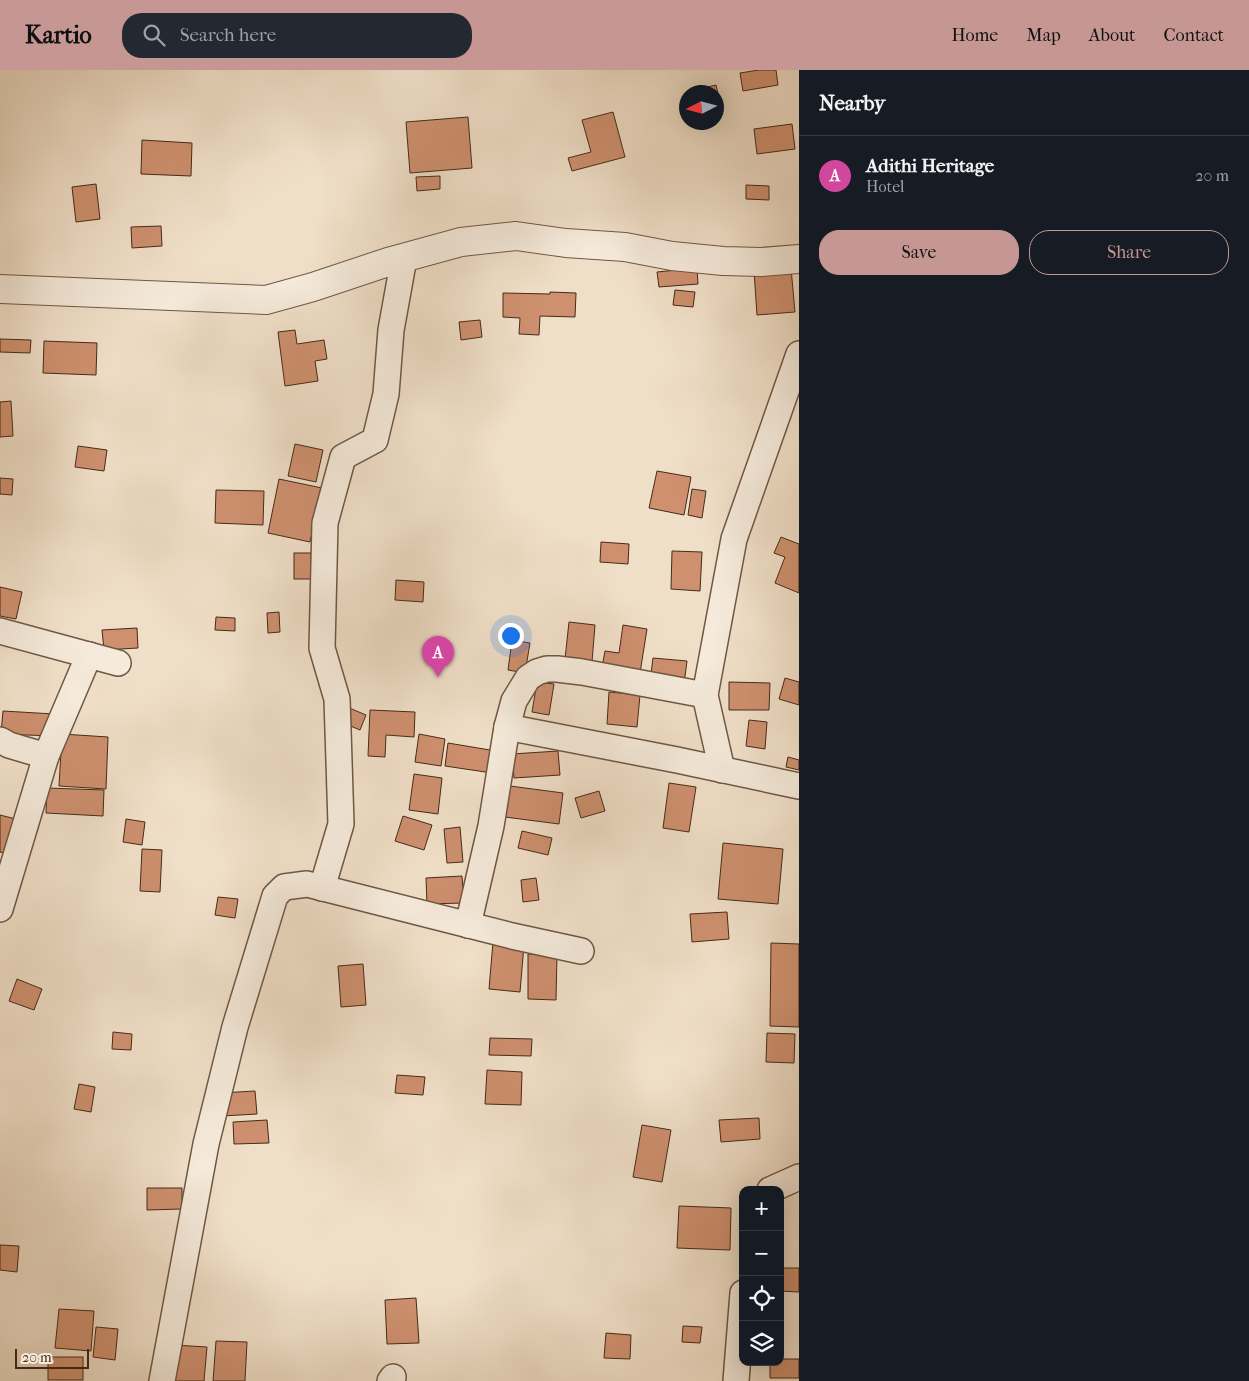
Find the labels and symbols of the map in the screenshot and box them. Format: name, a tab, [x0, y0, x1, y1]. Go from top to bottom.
north arrow	[679, 85, 724, 130]
your location	[498, 623, 524, 649]
pin: A	[422, 636, 454, 677]
scale bar	[15, 1346, 89, 1369]

